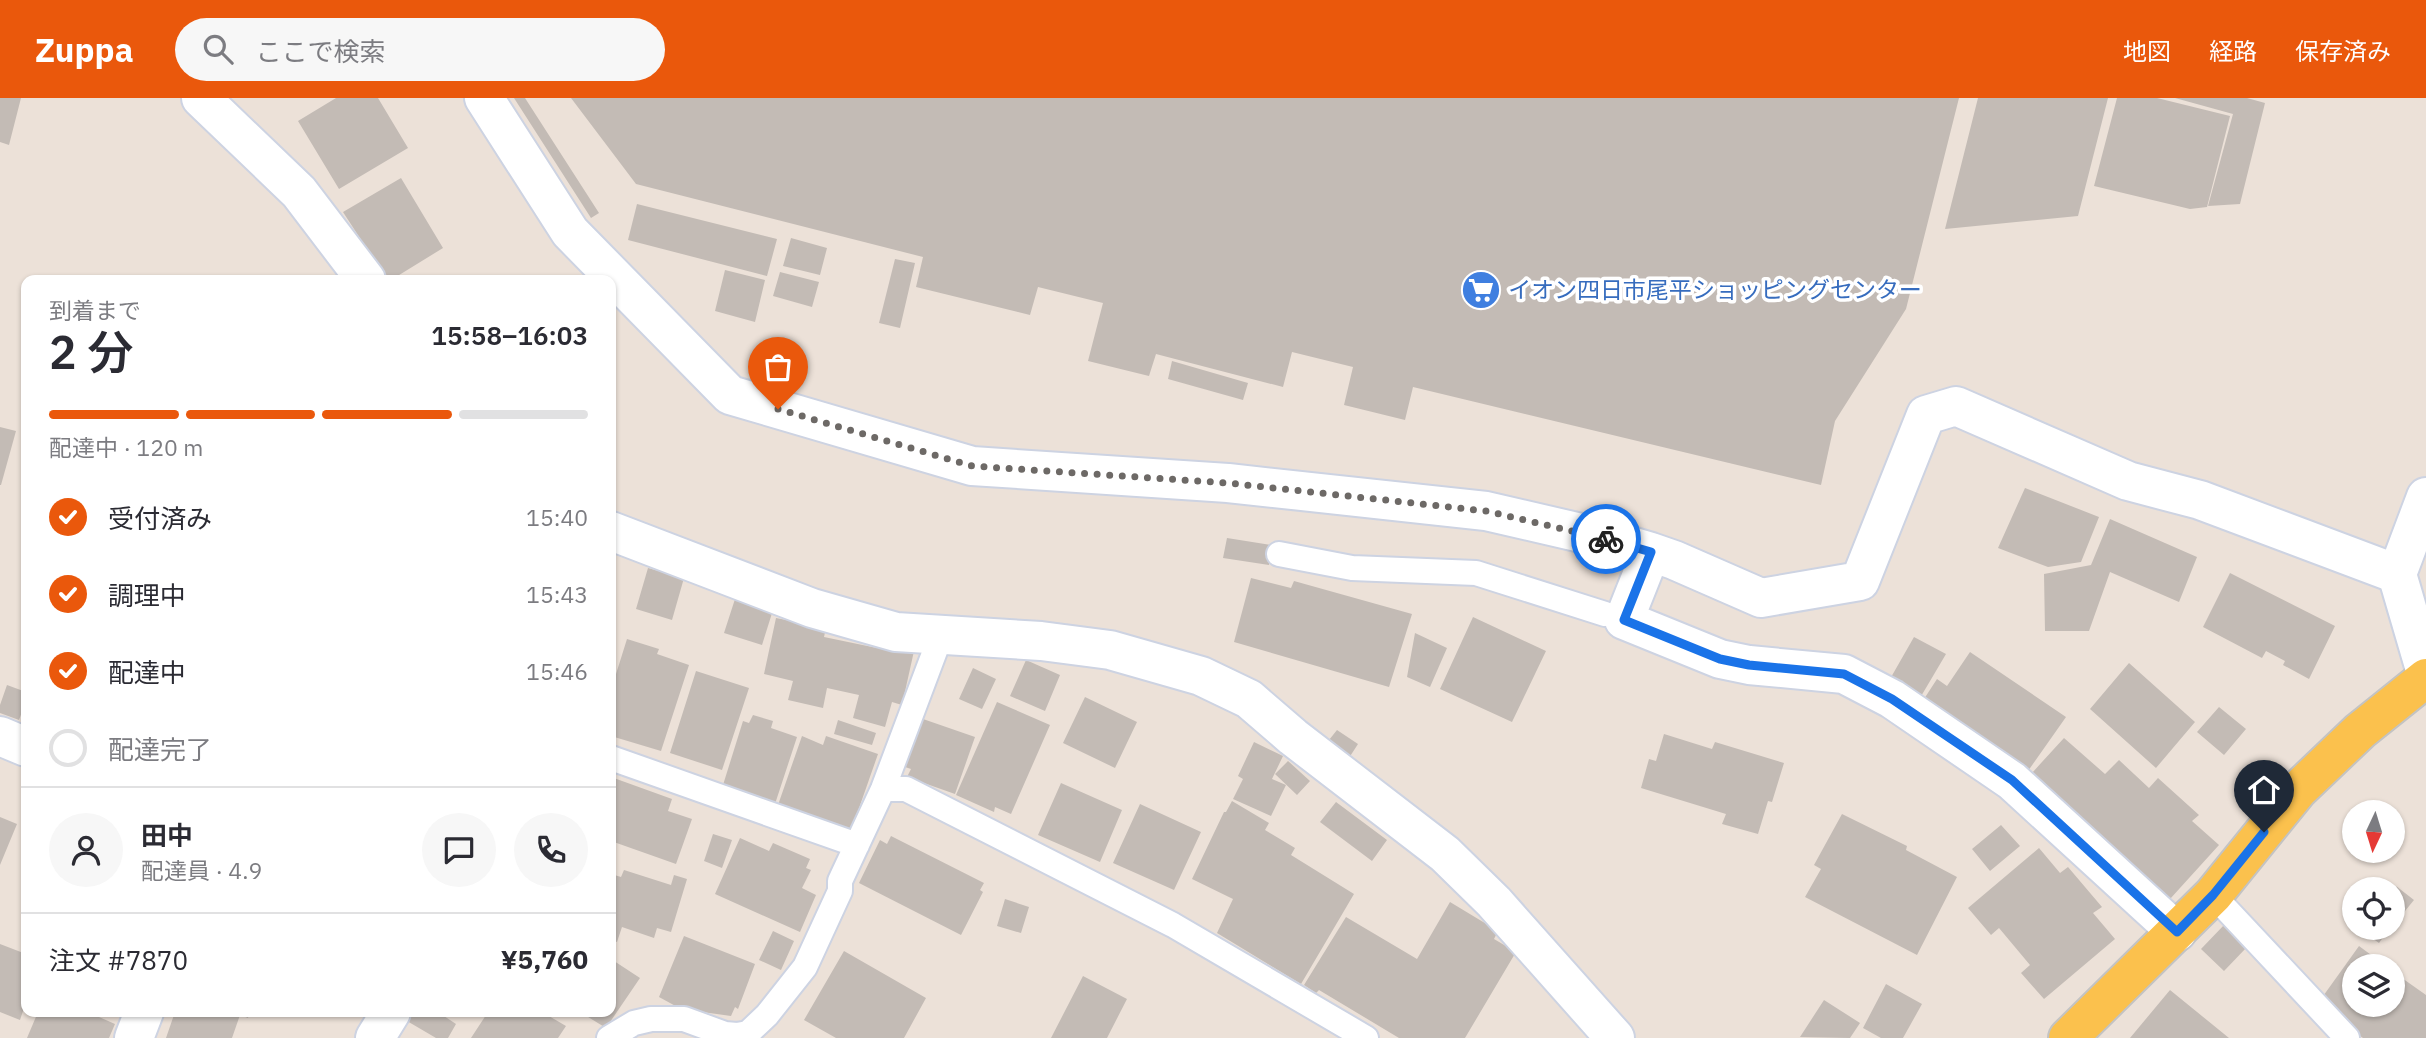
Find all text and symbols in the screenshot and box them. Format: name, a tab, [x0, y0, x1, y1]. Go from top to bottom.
search box	[175, 18, 665, 81]
text: Zuppa	[35, 28, 133, 71]
icon: search	[199, 30, 237, 68]
text: ここで検索	[255, 34, 385, 68]
text: 地図	[2123, 35, 2171, 67]
text: 経路	[2209, 35, 2257, 67]
text: 保存済み	[2295, 35, 2391, 67]
supermarket icon: イオン四日市尾平ショッピングセンター	[1460, 269, 1502, 311]
place label: イオン四日市尾平ショッピングセンター	[1508, 274, 1922, 304]
text: 到着まで	[49, 295, 141, 325]
text: 15:58–16:03	[431, 318, 588, 352]
text: 2 分	[49, 322, 133, 382]
pin	[748, 337, 808, 409]
icon: bag	[759, 348, 797, 386]
text: 配達中 · 120 m	[49, 432, 203, 462]
icon: check	[49, 498, 87, 536]
text: 受付済み	[108, 501, 212, 535]
text: 15:40	[526, 502, 588, 532]
courier	[1571, 504, 1641, 574]
icon: bike	[1587, 520, 1625, 558]
icon: check	[49, 575, 87, 613]
text: 調理中	[108, 578, 186, 612]
text: 15:43	[526, 579, 588, 609]
icon: check	[49, 652, 87, 690]
text: 配達中	[108, 655, 186, 689]
text: 15:46	[526, 656, 588, 686]
text: 配達完了	[108, 732, 212, 766]
pin	[2234, 760, 2294, 832]
icon: home	[2245, 771, 2283, 809]
north arrow	[2342, 800, 2404, 863]
map controls	[2342, 800, 2405, 1017]
button: person	[49, 813, 123, 887]
button: chat	[422, 813, 496, 887]
button: phone	[514, 813, 588, 887]
text: 田中	[141, 818, 193, 852]
text: 配達員 · 4.9	[141, 855, 262, 885]
button: locate	[2342, 877, 2405, 940]
text: ¥5,760	[501, 942, 588, 976]
text: 注文 #7870	[49, 943, 188, 977]
button: layers	[2342, 954, 2405, 1017]

